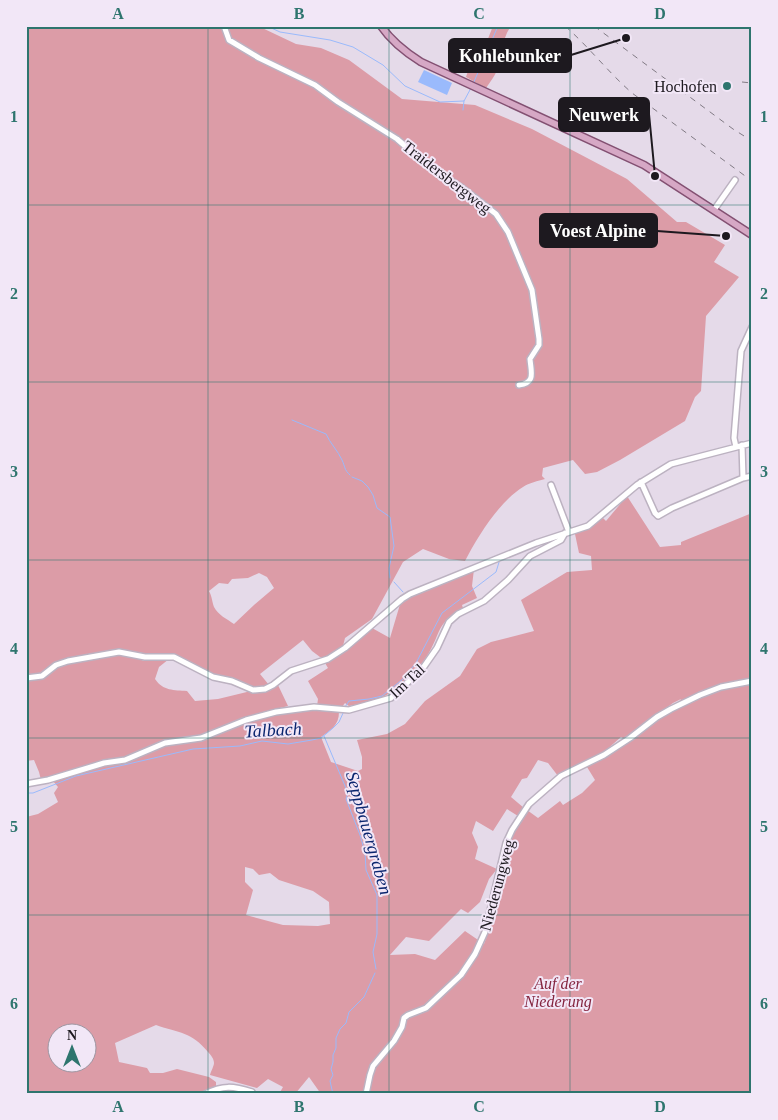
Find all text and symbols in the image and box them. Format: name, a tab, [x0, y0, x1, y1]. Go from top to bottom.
text: A	[112, 5, 124, 22]
text: B	[294, 5, 305, 22]
text: C	[473, 5, 485, 22]
text: D	[654, 5, 666, 22]
callout: Kohlebunker	[449, 39, 571, 72]
text: Kohlebunker	[459, 46, 561, 66]
place label: Hochofen	[654, 78, 717, 95]
marker: Hochofen	[721, 80, 733, 92]
callout: Neuwerk	[559, 98, 649, 131]
text: Neuwerk	[569, 105, 639, 125]
text: 1	[10, 108, 18, 125]
text: 1	[760, 108, 768, 125]
street label: Traidersbergweg	[399, 137, 495, 218]
callout: Voest Alpine	[540, 214, 657, 247]
text: Voest Alpine	[550, 221, 646, 241]
text: 2	[10, 285, 18, 302]
text: 2	[760, 285, 768, 302]
text: 3	[10, 463, 18, 480]
text: 3	[760, 463, 768, 480]
text: 4	[10, 640, 18, 657]
text: 4	[760, 640, 768, 657]
street label: Im Tal	[386, 660, 428, 701]
water label: Talbach	[244, 719, 302, 741]
water label: Seppbauergraben	[342, 769, 396, 897]
text: 5	[10, 818, 18, 835]
text: 5	[760, 818, 768, 835]
street label: Niederungweg	[477, 837, 518, 933]
park label: Auf der Niederung	[523, 975, 592, 1011]
text: 6	[10, 995, 18, 1012]
text: 6	[760, 995, 768, 1012]
north arrow	[48, 1022, 98, 1072]
text: N	[67, 1028, 77, 1043]
text: A	[112, 1098, 124, 1115]
text: B	[294, 1098, 305, 1115]
text: C	[473, 1098, 485, 1115]
text: D	[654, 1098, 666, 1115]

